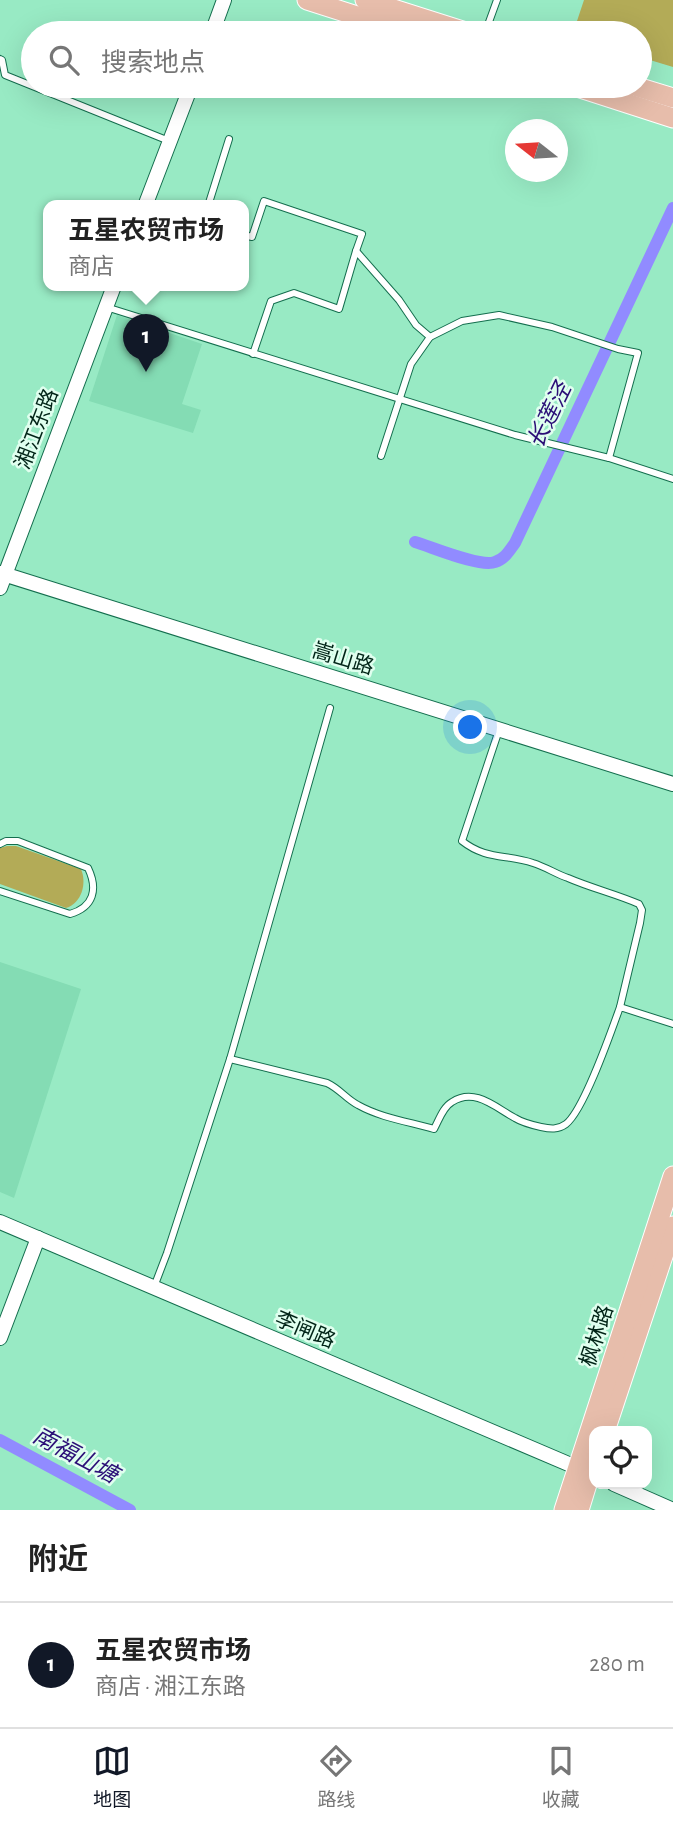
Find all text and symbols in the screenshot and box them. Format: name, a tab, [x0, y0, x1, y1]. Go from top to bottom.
search box	[21, 21, 652, 98]
icon: search	[45, 41, 83, 79]
text: 搜索地点	[101, 50, 205, 76]
north arrow	[505, 119, 568, 182]
popup	[43, 200, 249, 291]
text: 五星农贸市场	[68, 218, 224, 244]
text: 商店	[68, 256, 114, 279]
pin: 1	[123, 314, 169, 372]
water label: 长莲泾	[523, 377, 576, 452]
street label: 湘江东路	[11, 386, 62, 472]
street label: 嵩山路	[310, 639, 376, 678]
your location	[453, 710, 487, 744]
street label: 枫林路	[576, 1302, 617, 1369]
street label: 李闸路	[272, 1307, 338, 1352]
water label: 南福山塘	[29, 1422, 125, 1490]
map controls	[589, 1426, 652, 1489]
button: locate	[589, 1426, 652, 1489]
text: 附近	[28, 1545, 88, 1575]
text: 五星农贸市场	[95, 1638, 251, 1664]
text: 1	[47, 1653, 55, 1676]
text: 280 m	[589, 1653, 645, 1676]
text: 商店 · 湘江东路	[95, 1676, 246, 1699]
tab: 地图	[93, 1742, 131, 1812]
tab: 路线	[317, 1742, 356, 1812]
tab: 收藏	[542, 1742, 580, 1812]

